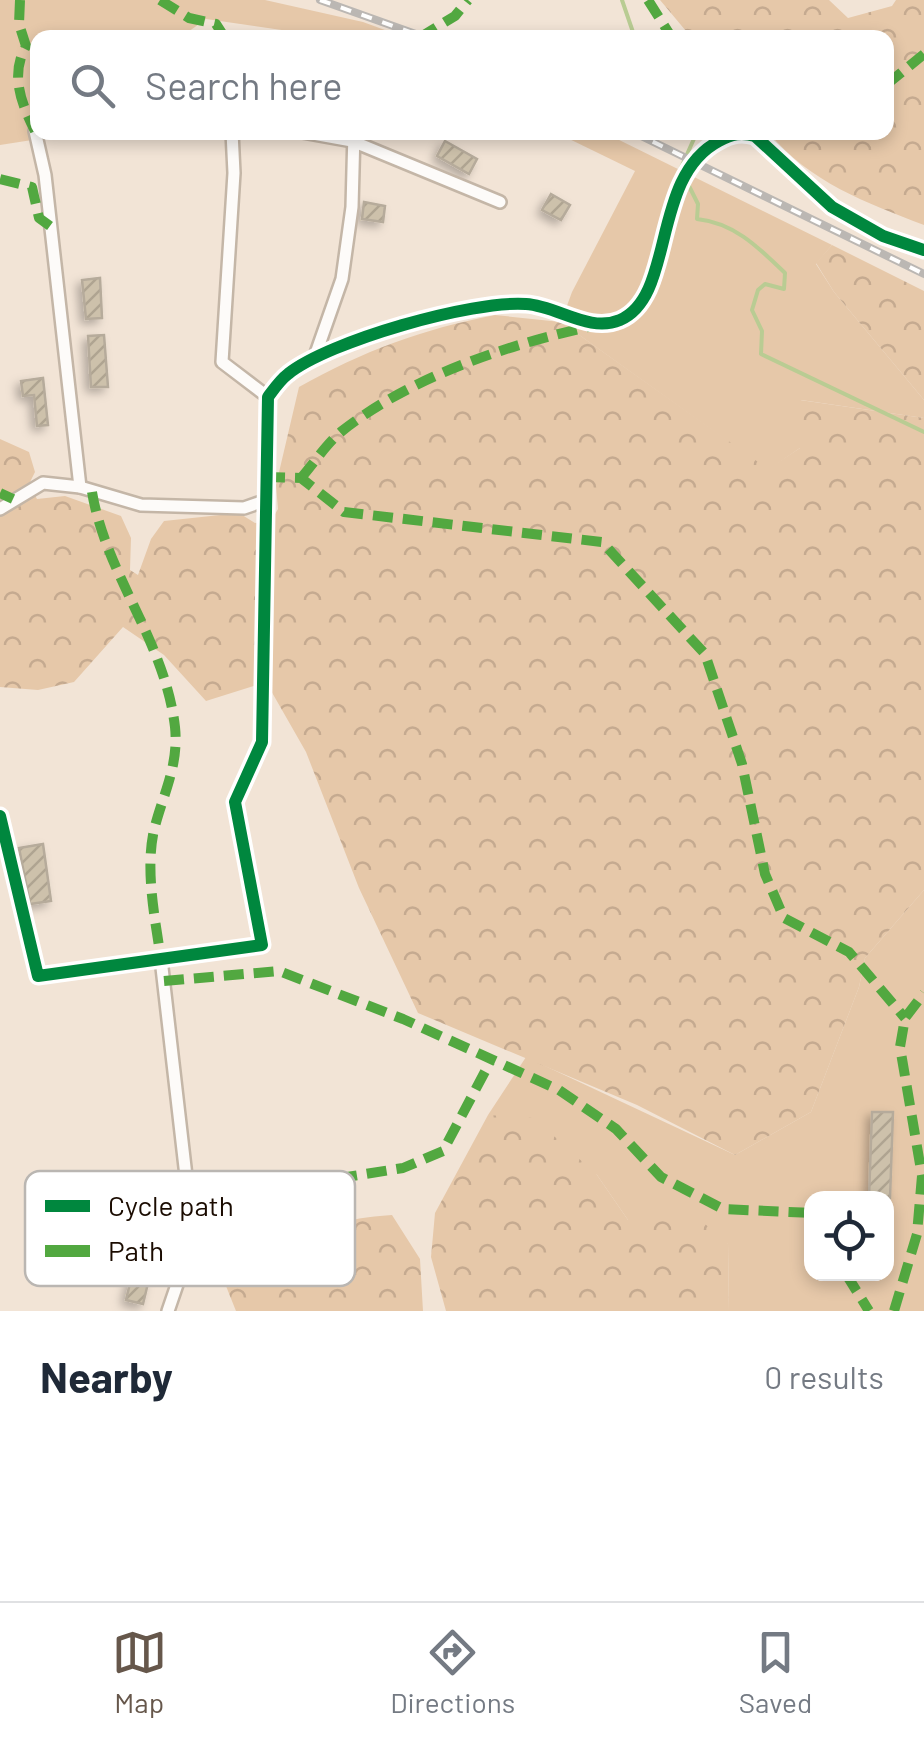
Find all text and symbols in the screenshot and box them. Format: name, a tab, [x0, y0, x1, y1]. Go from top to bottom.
search box	[30, 30, 894, 140]
icon: search	[65, 58, 120, 113]
text: Search here	[145, 62, 343, 108]
legend	[25, 1171, 355, 1286]
text: Cycle path	[108, 1188, 234, 1222]
map controls	[804, 1191, 894, 1281]
button: locate	[804, 1191, 894, 1281]
text: Path	[108, 1233, 164, 1267]
text: Nearby	[40, 1351, 173, 1401]
text: 0 results	[764, 1357, 884, 1395]
tab: Map	[112, 1625, 167, 1719]
tab: Directions	[390, 1625, 515, 1719]
tab: Saved	[739, 1625, 812, 1719]

